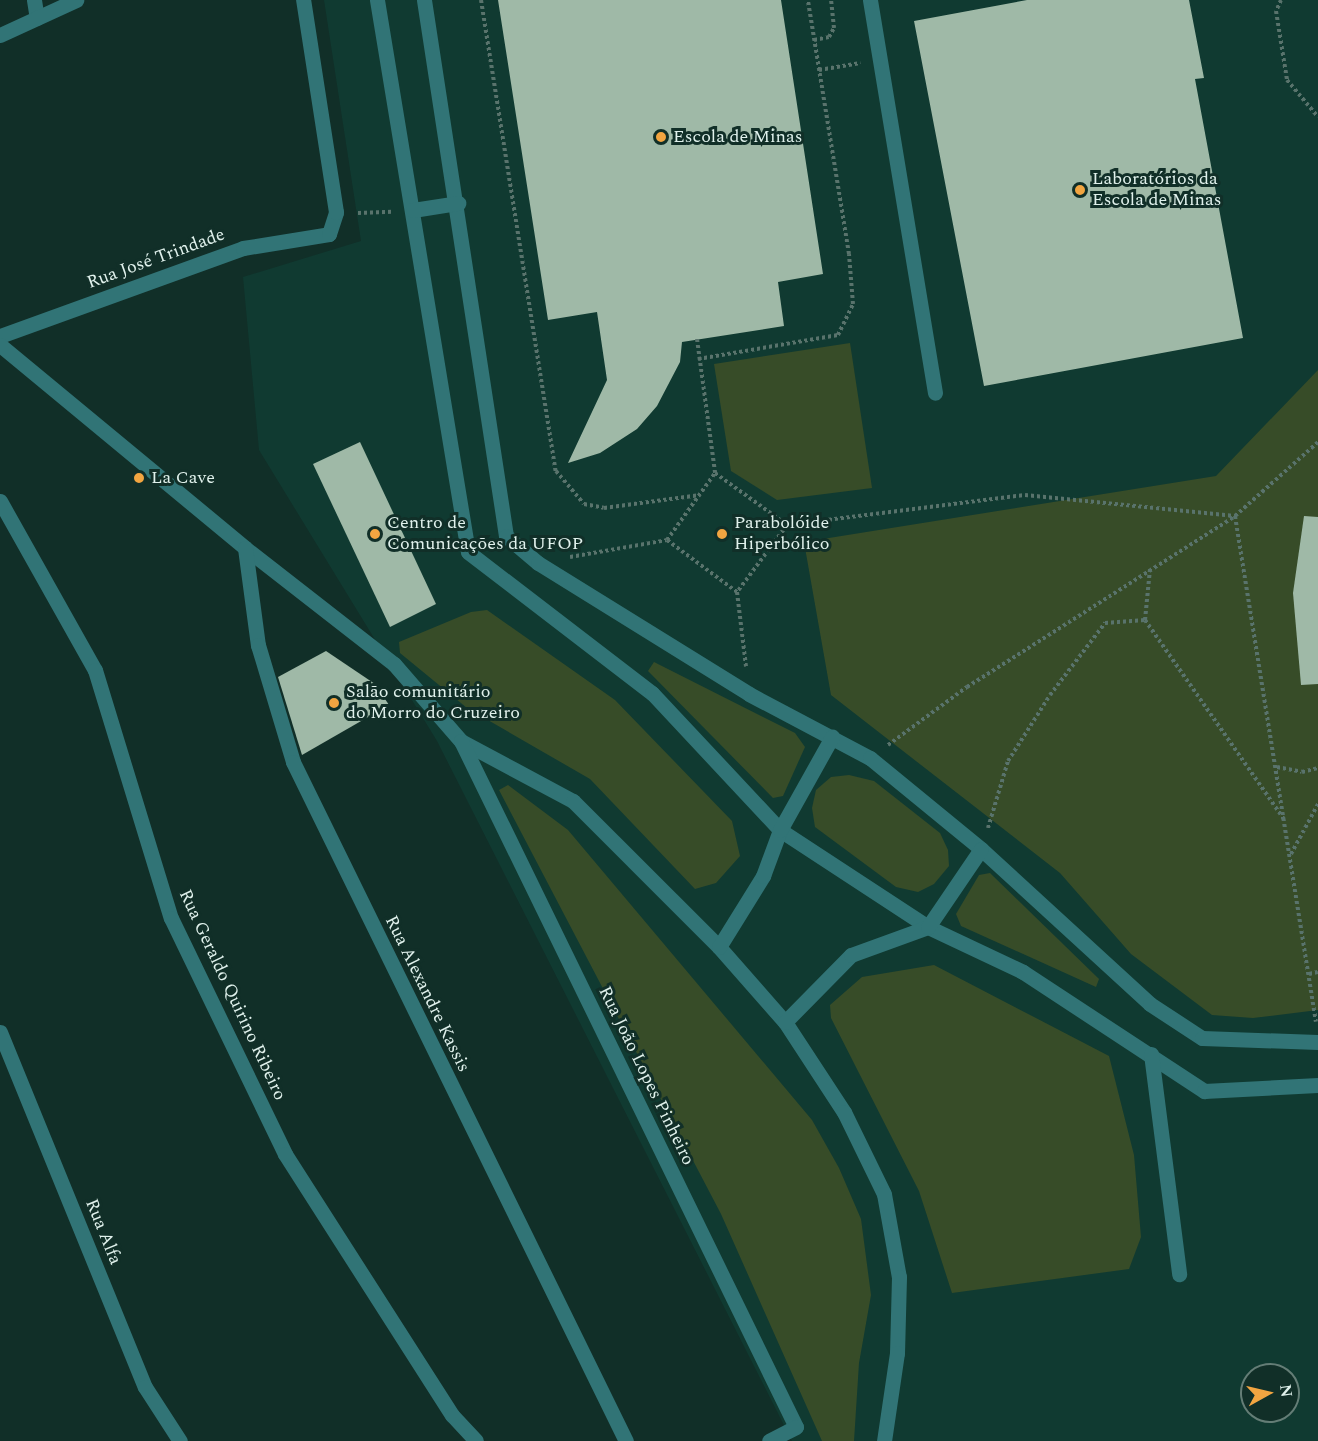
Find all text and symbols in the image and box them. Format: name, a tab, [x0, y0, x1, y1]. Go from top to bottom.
place label: Escola de Minas	[673, 126, 803, 148]
marker: Escola de Minas	[654, 130, 668, 144]
place label: Laboratórios da Escola de Minas	[1092, 169, 1222, 212]
marker: Laboratórios da Escola de Minas	[1073, 183, 1087, 197]
street label: Rua José Trindade	[84, 224, 228, 294]
place label: La Cave	[151, 467, 215, 489]
marker: La Cave	[132, 471, 146, 485]
place label: Centro de Comunicações da UFOP	[387, 513, 583, 556]
place label: Parabolóide Hiperbólico	[734, 513, 830, 556]
marker: Centro de Comunicações da UFOP	[368, 527, 382, 541]
marker: Parabolóide Hiperbólico	[715, 527, 729, 541]
place label: Salão comunitário do Morro do Cruzeiro	[346, 682, 520, 724]
marker: Salão comunitário do Morro do Cruzeiro	[327, 696, 341, 710]
street label: Rua Geraldo Quirino Ribeiro	[174, 886, 290, 1104]
street label: Rua Alexandre Kassis	[380, 912, 474, 1076]
street label: Rua João Lopes Pinheiro	[593, 983, 699, 1169]
street label: Rua Alfa	[80, 1196, 126, 1268]
north arrow	[1240, 1363, 1300, 1423]
text: N	[1273, 1383, 1299, 1399]

